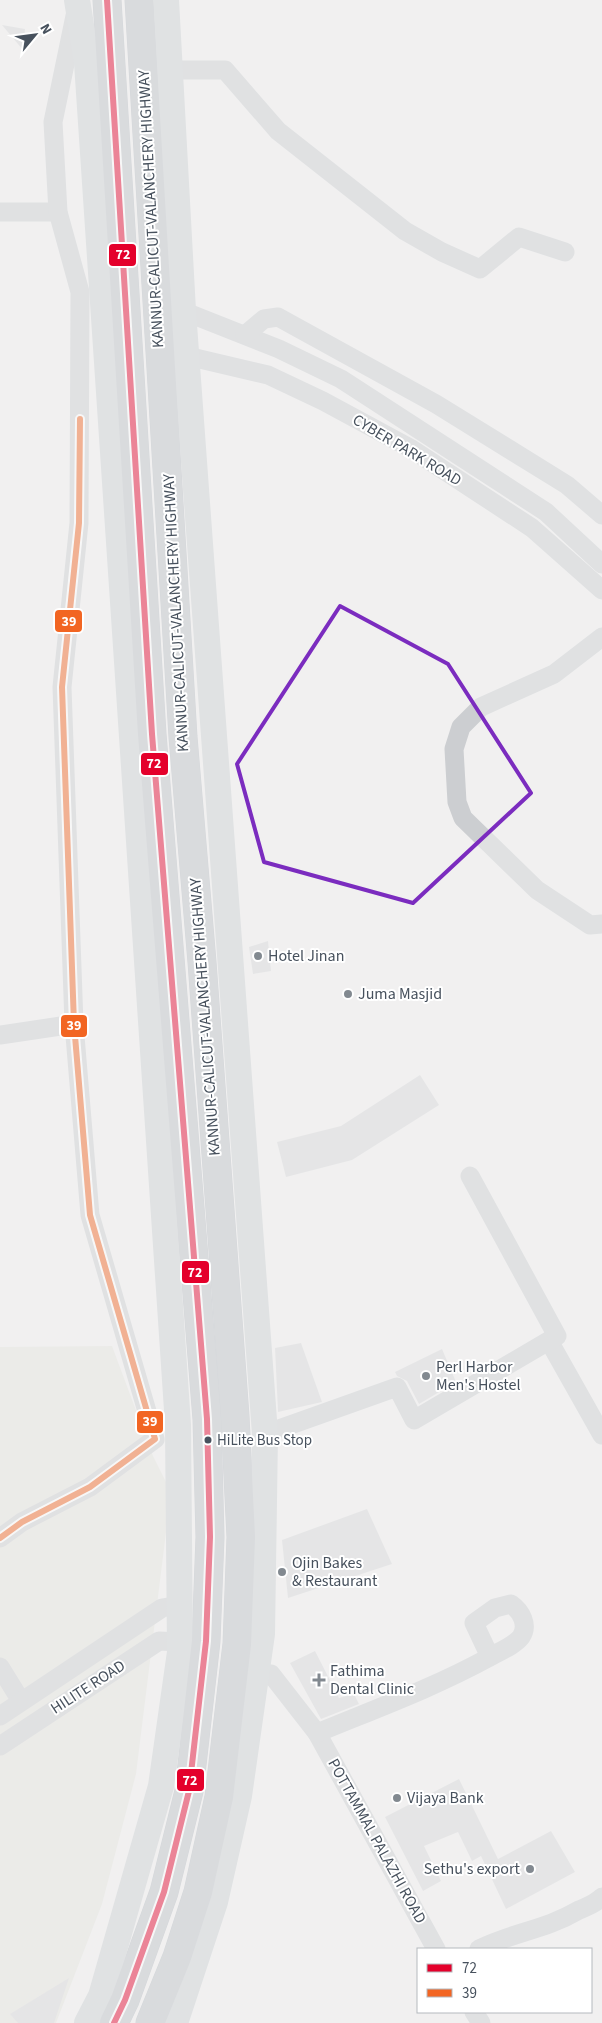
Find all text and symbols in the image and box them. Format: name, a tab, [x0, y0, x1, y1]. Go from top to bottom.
north arrow	[10, 10, 60, 60]
text: N	[34, 20, 56, 38]
street label: KANNUR-CALICUT-VALANCHERY HIGHWAY	[133, 69, 169, 349]
line badge: 72	[108, 243, 137, 267]
text: 72	[116, 245, 130, 265]
street label: CYBER PARK ROAD	[348, 409, 466, 491]
street label: KANNUR-CALICUT-VALANCHERY HIGHWAY	[158, 473, 194, 753]
line badge: 39	[54, 609, 83, 633]
text: 39	[62, 612, 76, 632]
line badge: 72	[140, 752, 169, 776]
text: 72	[147, 754, 161, 774]
street label: KANNUR-CALICUT-VALANCHERY HIGHWAY	[184, 877, 226, 1157]
place label: Hotel Jinan	[268, 945, 344, 967]
marker: Hotel Jinan	[252, 950, 264, 962]
place label: Juma Masjid	[358, 983, 442, 1005]
marker: Juma Masjid	[342, 988, 354, 1000]
line badge: 39	[60, 1014, 88, 1038]
text: 39	[67, 1016, 81, 1036]
line badge: 72	[181, 1260, 210, 1284]
text: 72	[188, 1263, 202, 1283]
place label: Perl Harbor Men's Hostel	[436, 1356, 521, 1396]
marker: Perl Harbor Men's Hostel	[420, 1370, 432, 1382]
line badge: 39	[136, 1410, 164, 1434]
text: 39	[143, 1412, 157, 1432]
place label: HiLite Bus Stop	[217, 1430, 312, 1451]
marker: HiLite Bus Stop	[203, 1435, 213, 1445]
place label: Ojin Bakes & Restaurant	[292, 1552, 378, 1592]
marker: Ojin Bakes & Restaurant	[276, 1566, 288, 1578]
street label: HILITE ROAD	[46, 1655, 130, 1719]
place label: Fathima Dental Clinic	[330, 1660, 414, 1700]
marker: Fathima Dental Clinic	[312, 1673, 326, 1687]
street label: POTTAMMAL PALAZHI ROAD	[322, 1755, 432, 1928]
line badge: 72	[176, 1768, 205, 1792]
text: 72	[183, 1771, 197, 1791]
place label: Vijaya Bank	[407, 1787, 484, 1809]
marker: Vijaya Bank	[391, 1792, 403, 1804]
place label: Sethu's export	[424, 1858, 521, 1880]
marker: Sethu's export	[524, 1863, 536, 1875]
legend	[417, 1948, 592, 2013]
text: 72	[462, 1958, 477, 1979]
text: 39	[462, 1983, 477, 2004]

